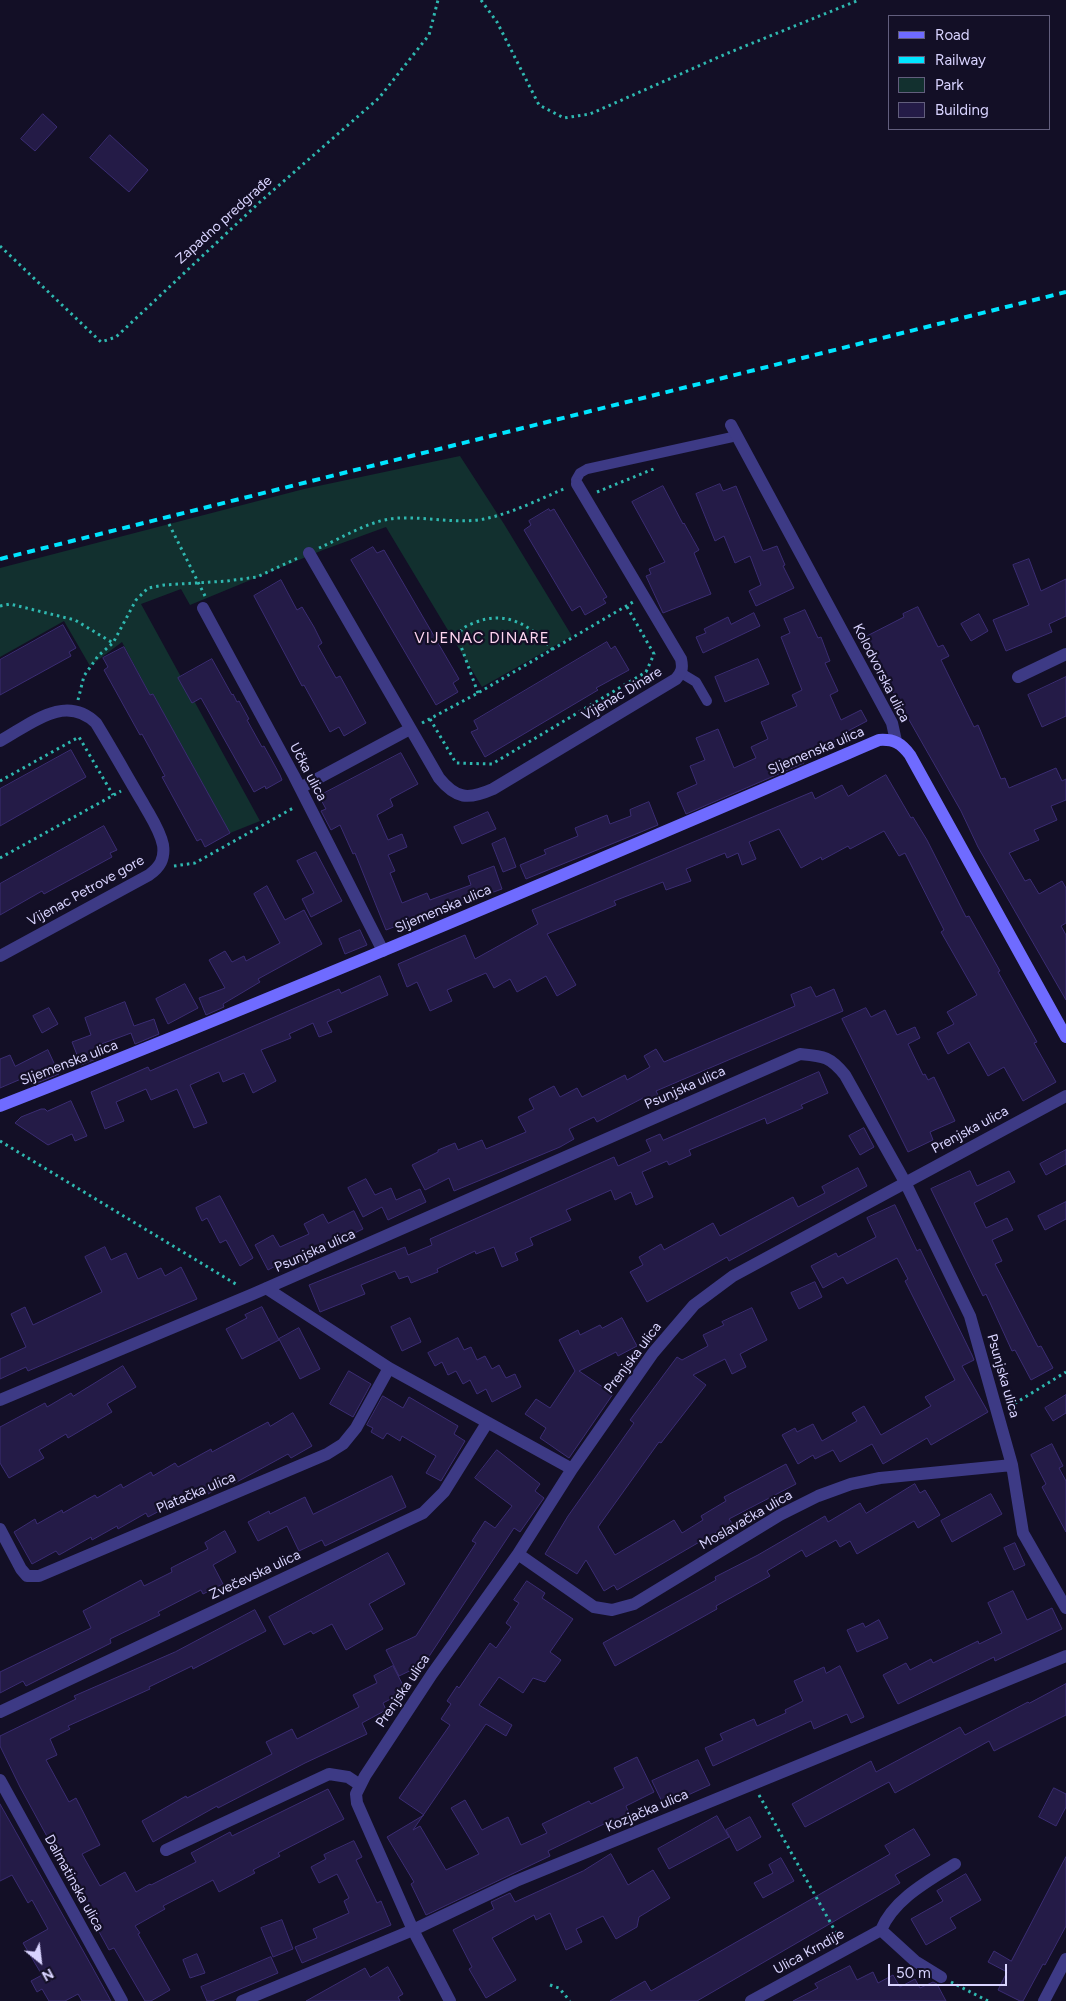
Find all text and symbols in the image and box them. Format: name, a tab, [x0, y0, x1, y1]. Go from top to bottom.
legend	[888, 15, 1051, 130]
text: Road	[935, 26, 970, 44]
text: Railway	[935, 51, 986, 69]
text: Park	[935, 76, 964, 94]
text: Building	[935, 101, 989, 119]
street label: Zapadno predgrađe	[172, 172, 276, 268]
street label: Kolodvorska ulica	[849, 621, 913, 725]
district label: VIJENAC DINARE	[413, 630, 551, 648]
street label: Vijenac Dinare	[579, 663, 665, 725]
street label: Sljemenska ulica	[765, 723, 867, 779]
street label: Učka ulica	[286, 740, 330, 804]
street label: Vijenac Petrove gore	[25, 852, 147, 930]
street label: Sljemenska ulica	[392, 881, 494, 937]
street label: Sljemenska ulica	[18, 1037, 120, 1089]
street label: Psunjska ulica	[642, 1063, 728, 1113]
street label: Prenjska ulica	[929, 1103, 1011, 1157]
street label: Psunjska ulica	[272, 1226, 358, 1276]
street label: Prenjska ulica	[601, 1319, 665, 1397]
street label: Psunjska ulica	[983, 1332, 1023, 1420]
street label: Platačka ulica	[154, 1469, 238, 1517]
street label: Moslavačka ulica	[697, 1487, 795, 1553]
street label: Zvečevska ulica	[207, 1547, 303, 1603]
street label: Prenjska ulica	[372, 1651, 434, 1731]
street label: Kozjačka ulica	[603, 1786, 691, 1836]
street label: Dalmatinska ulica	[41, 1832, 107, 1934]
street label: Ulica Krndije	[771, 1926, 847, 1978]
north arrow	[15, 1936, 65, 1986]
scale bar	[891, 1954, 1010, 1986]
text: N	[39, 1964, 56, 1985]
text: 50 m	[896, 1964, 931, 1982]

